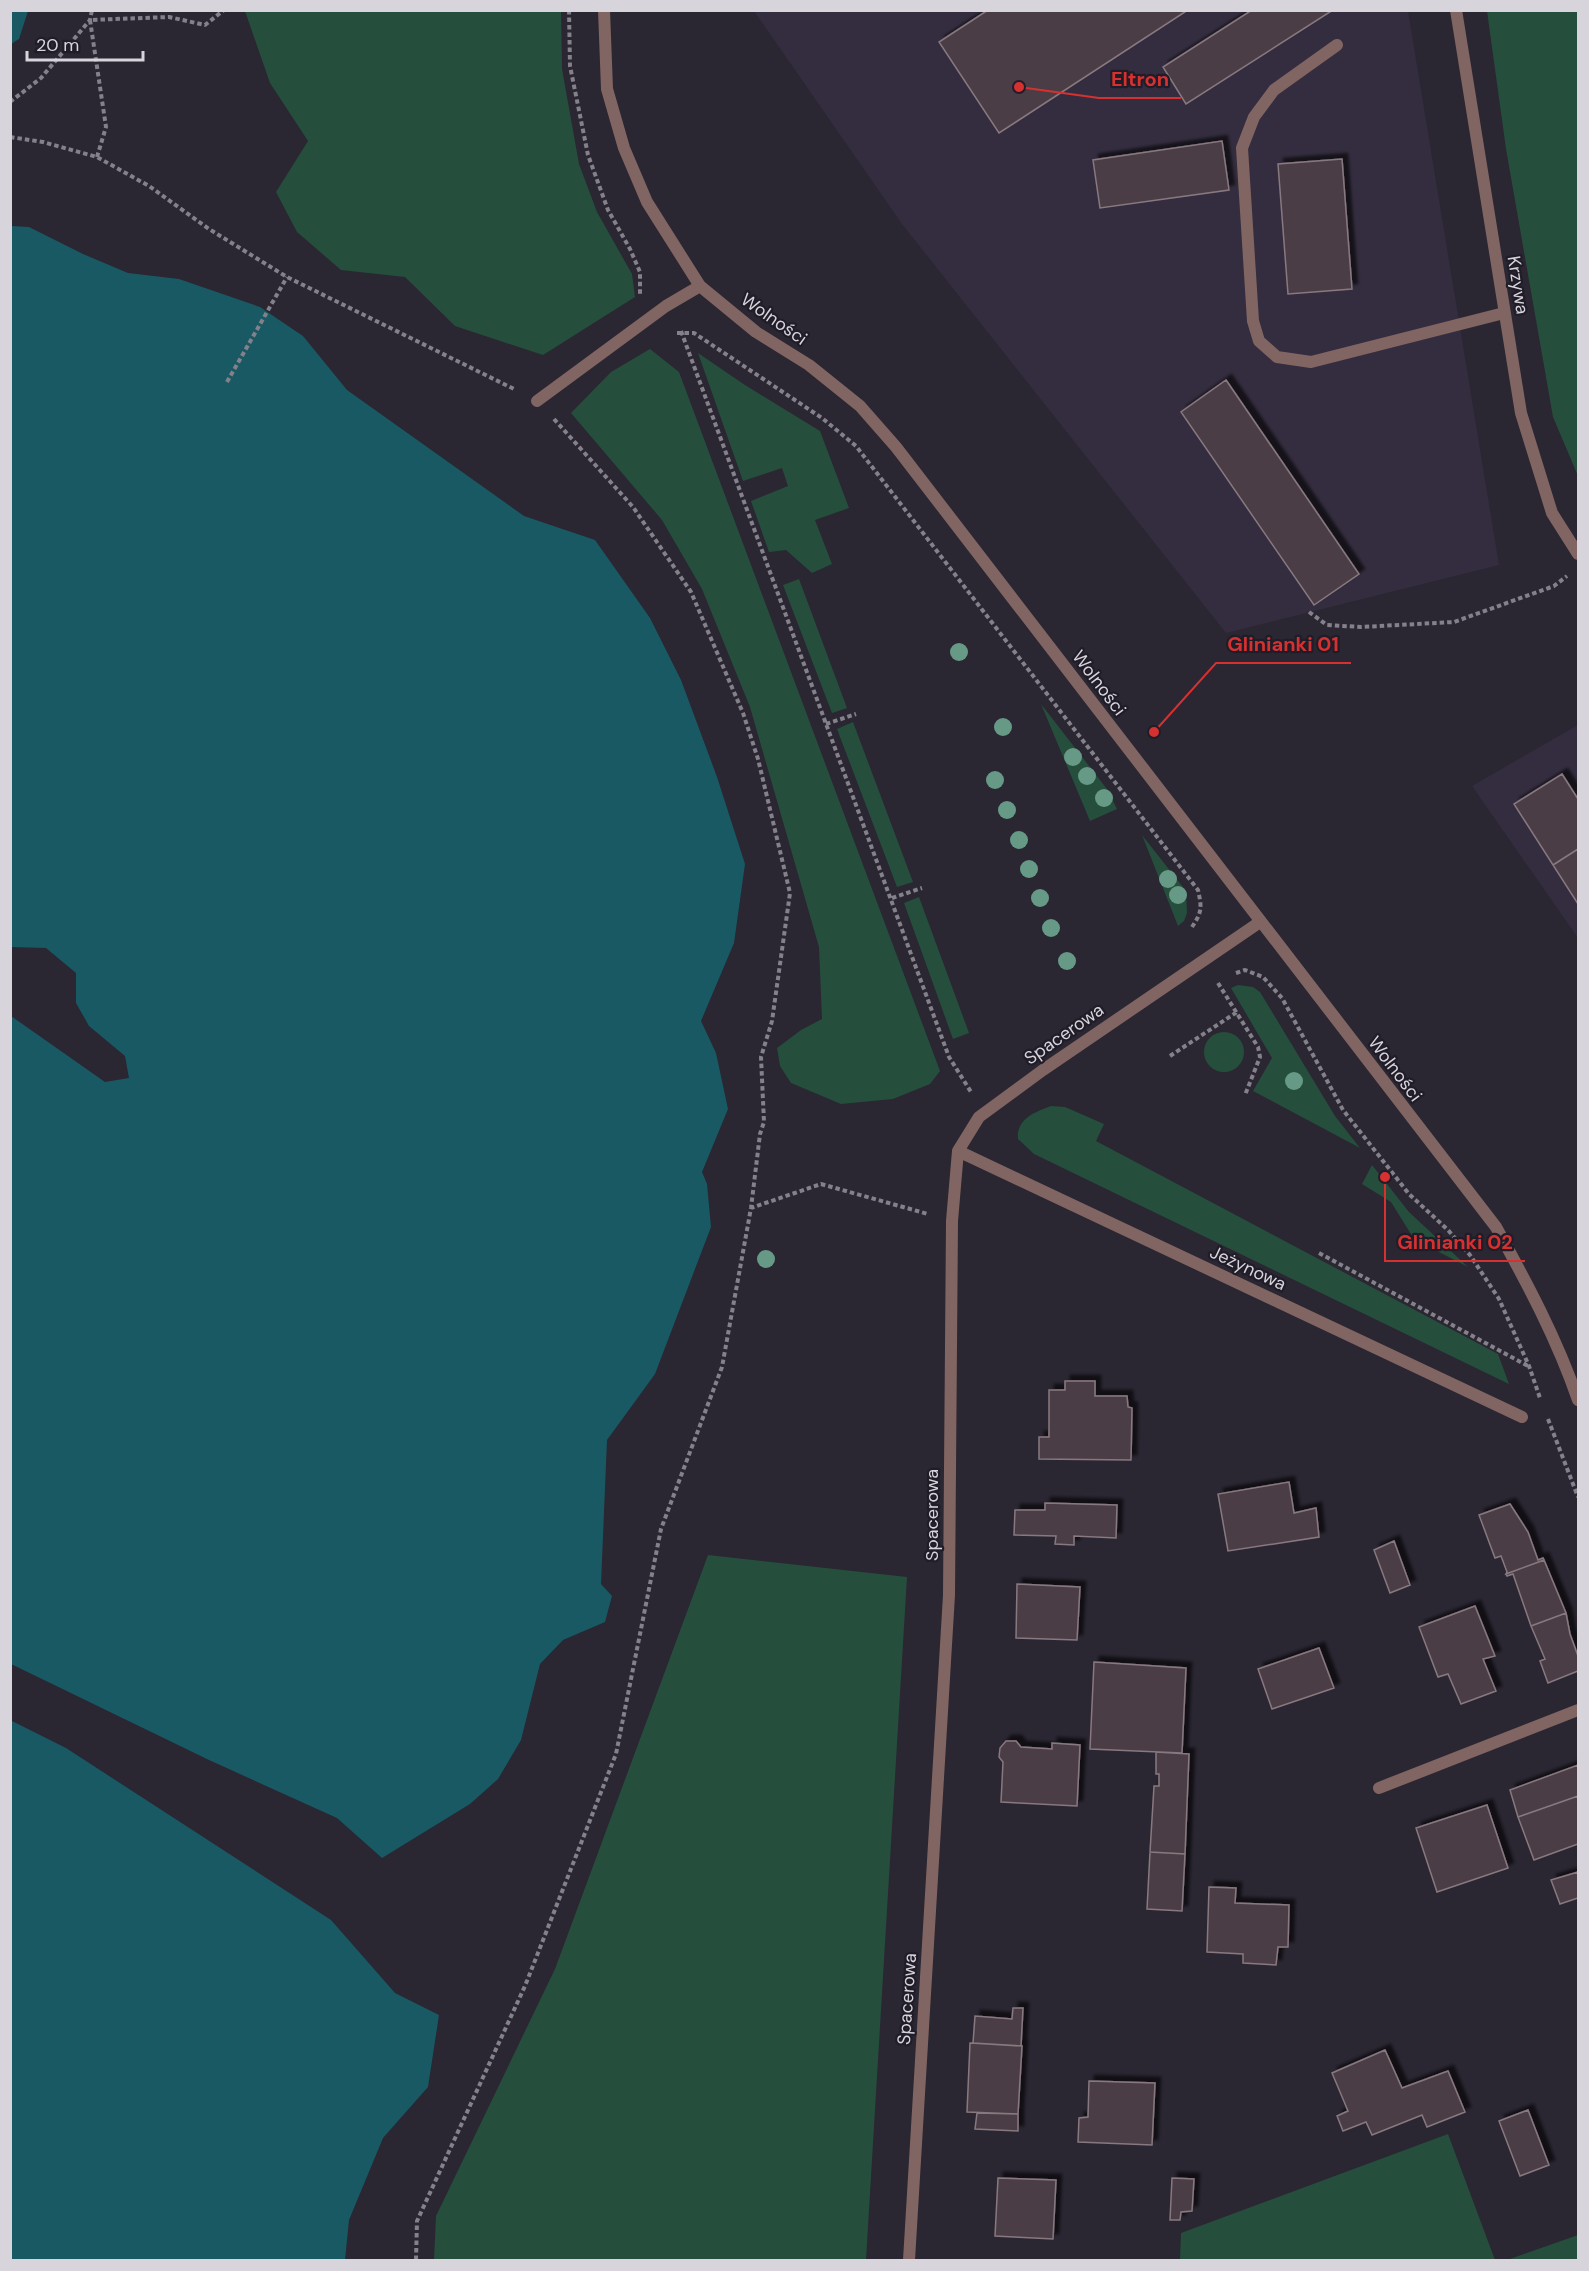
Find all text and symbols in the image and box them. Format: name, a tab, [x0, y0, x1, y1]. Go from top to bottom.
scale bar	[27, 24, 142, 62]
text: 20 m	[36, 33, 79, 57]
callout: Eltron	[1099, 60, 1181, 98]
text: Eltron	[1111, 66, 1169, 92]
street label: Krzywa	[1502, 254, 1534, 316]
street label: Wolności	[736, 287, 812, 351]
callout: Glinianki 01	[1216, 625, 1351, 663]
text: Glinianki 01	[1227, 631, 1339, 657]
street label: Wolności	[1067, 645, 1131, 721]
street label: Spacerowa	[1019, 998, 1109, 1070]
street label: Wolności	[1363, 1031, 1427, 1107]
callout: Glinianki 02	[1385, 1223, 1525, 1261]
text: Glinianki 02	[1397, 1229, 1513, 1255]
street label: Jeżynowa	[1206, 1240, 1290, 1296]
street label: Spacerowa	[920, 1469, 944, 1561]
street label: Spacerowa	[892, 1952, 922, 2046]

